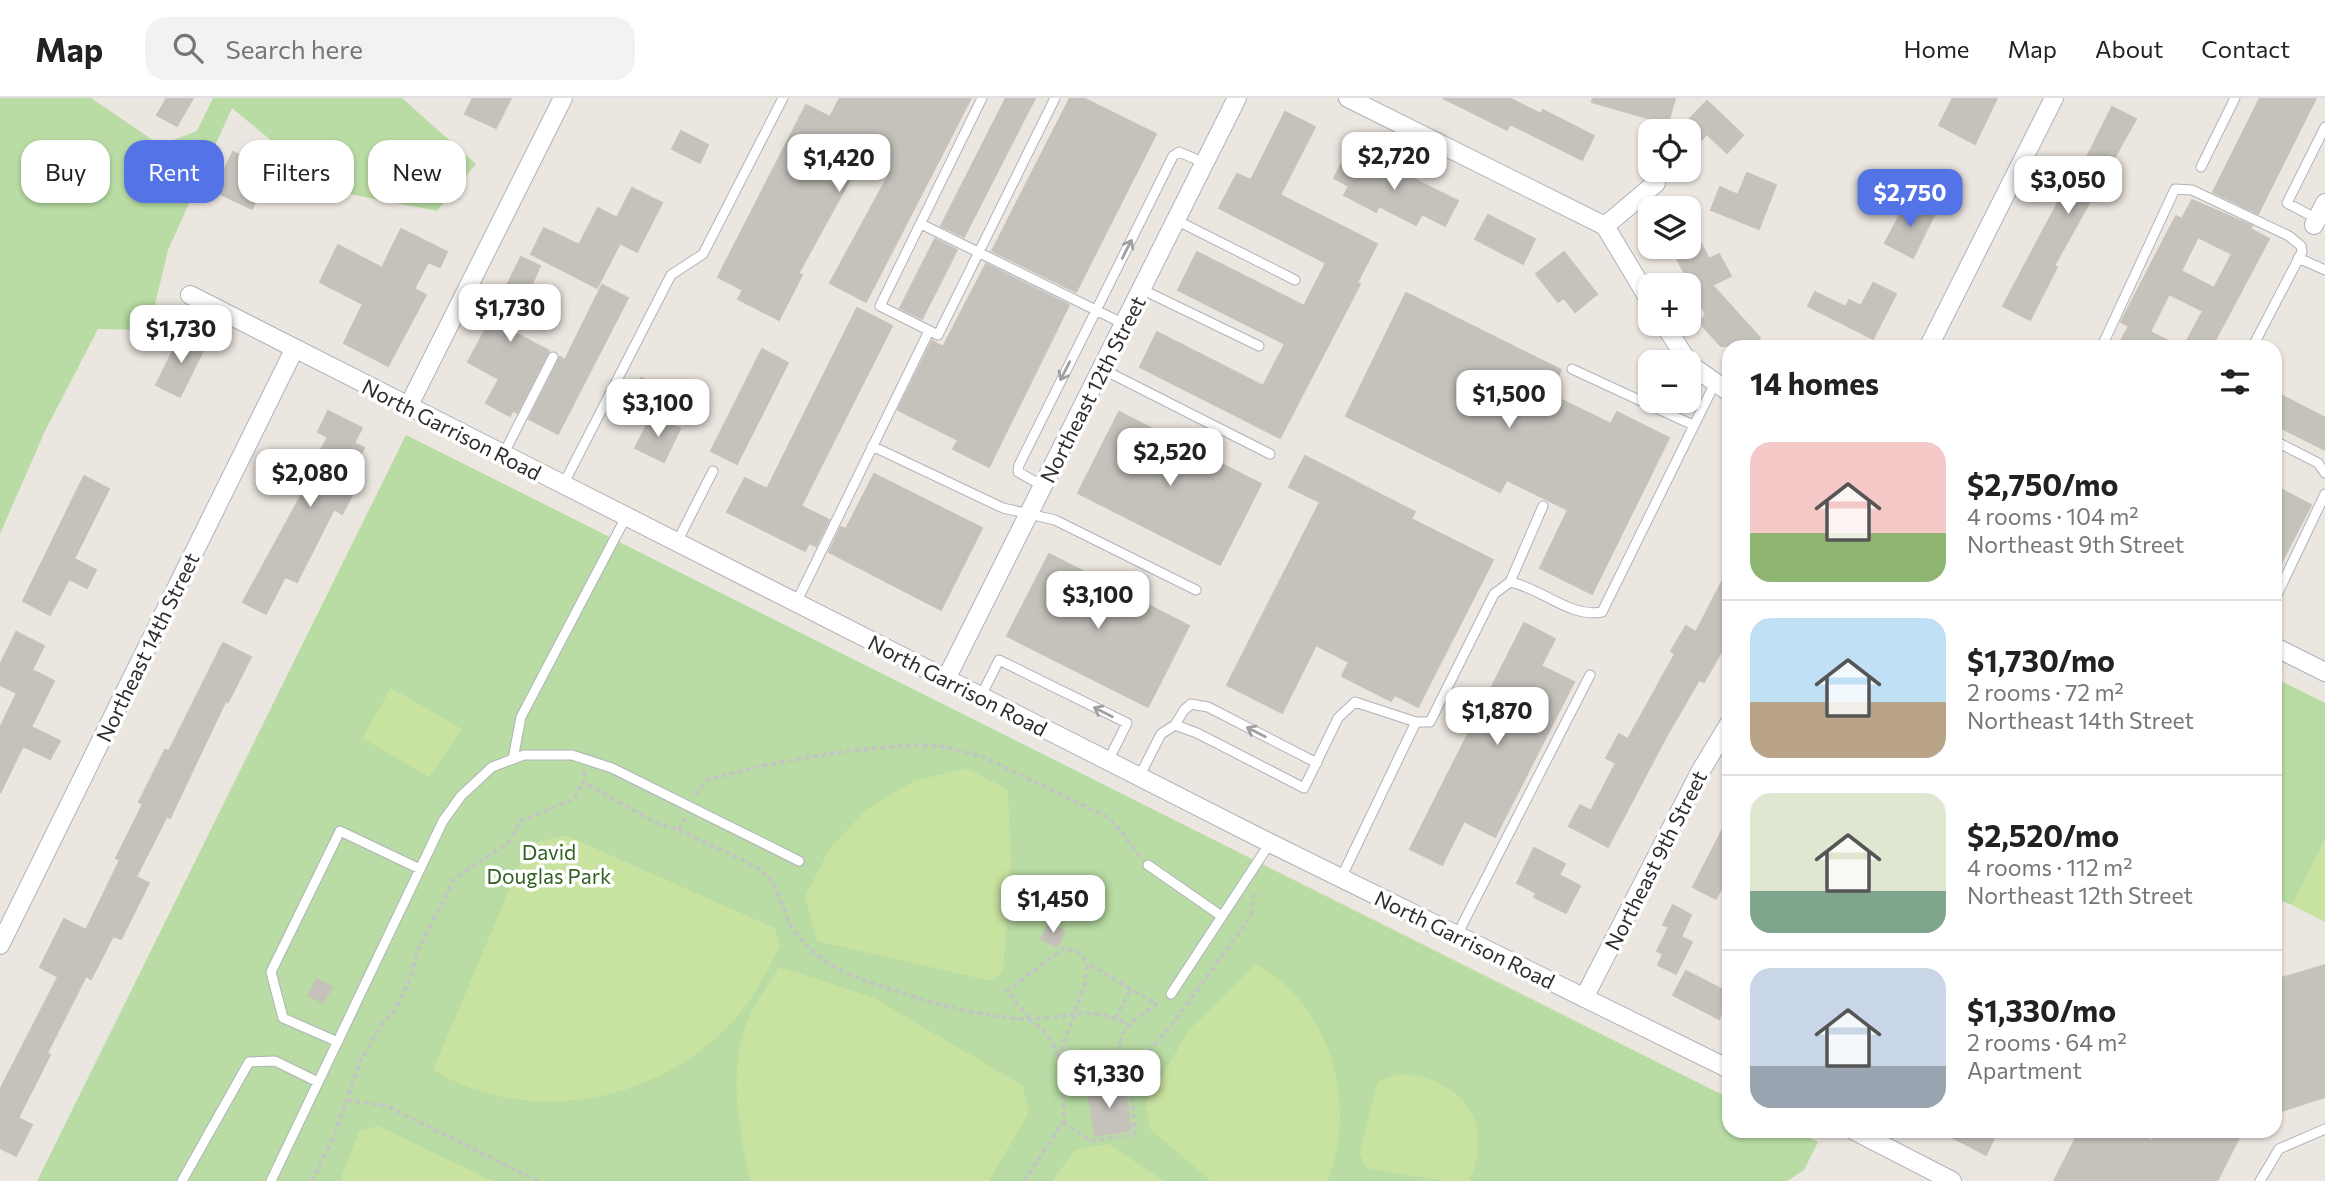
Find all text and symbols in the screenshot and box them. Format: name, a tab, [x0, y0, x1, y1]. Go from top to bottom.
search box	[145, 17, 635, 80]
text: Map	[35, 28, 103, 69]
icon: search	[169, 29, 207, 67]
text: Search here	[225, 33, 363, 64]
text: Home	[1904, 34, 1970, 63]
text: Map	[2008, 34, 2057, 63]
text: About	[2095, 34, 2163, 63]
text: Contact	[2201, 34, 2290, 63]
map controls	[1638, 119, 1701, 413]
button: locate	[1638, 119, 1701, 182]
pin: $2,720	[1337, 132, 1451, 192]
pin: $1,420	[782, 134, 896, 194]
chip: Buy	[21, 140, 110, 203]
chip: Rent	[124, 140, 224, 203]
chip: Filters	[238, 140, 354, 203]
chip: New	[368, 140, 466, 203]
text: $2,720	[1358, 141, 1430, 169]
text: $1,420	[803, 143, 875, 171]
pin: $3,050	[2011, 156, 2125, 216]
text: $3,050	[2030, 165, 2106, 193]
pin: $2,750	[1853, 170, 1967, 229]
text: $2,750	[1873, 178, 1947, 206]
button: layers	[1638, 196, 1701, 259]
one-way arrow	[1120, 239, 1134, 260]
button: +	[1638, 273, 1701, 336]
pin: $1,730	[453, 285, 567, 344]
street label: Northeast 12th Street	[1034, 291, 1150, 487]
text: $1,730	[475, 293, 545, 321]
pin: $1,730	[124, 306, 238, 365]
text: $1,730	[146, 314, 216, 342]
button: −	[1638, 350, 1701, 413]
one-way arrow	[1058, 360, 1072, 381]
icon: filters	[2216, 363, 2254, 401]
text: 14 homes	[1750, 364, 1879, 401]
pin: $1,500	[1452, 370, 1566, 430]
street label: North Garrison Road	[358, 373, 546, 485]
text: $1,500	[1472, 379, 1546, 407]
pin: $3,100	[601, 380, 715, 439]
text: $3,100	[622, 388, 694, 416]
pin: $2,520	[1113, 428, 1227, 488]
text: $2,520	[1133, 437, 1207, 465]
pin: $2,080	[253, 450, 367, 509]
text: $2,080	[272, 458, 348, 486]
text: $2,750/mo	[1967, 465, 2118, 502]
icon: home	[1806, 470, 1890, 554]
text: 4 rooms · 104 m²	[1967, 502, 2139, 530]
text: Northeast 9th Street	[1967, 530, 2184, 558]
street label: Northeast 14th Street	[90, 548, 204, 746]
pin: $3,100	[1041, 572, 1155, 631]
text: $3,100	[1062, 580, 1134, 608]
street label: North Garrison Road	[864, 629, 1052, 741]
text: $1,730/mo	[1967, 641, 2115, 678]
icon: home	[1806, 646, 1890, 730]
text: 2 rooms · 72 m²	[1967, 678, 2124, 706]
pin: $1,870	[1440, 688, 1554, 747]
text: $1,870	[1462, 696, 1532, 724]
one-way arrow	[1093, 704, 1114, 718]
text: Northeast 14th Street	[1967, 706, 2194, 734]
one-way arrow	[1246, 724, 1267, 738]
street label: Northeast 9th Street	[1599, 766, 1711, 954]
text: $2,520/mo	[1967, 816, 2119, 853]
icon: home	[1806, 821, 1890, 905]
park label: David Douglas Park	[487, 839, 611, 888]
text: 4 rooms · 112 m²	[1967, 853, 2132, 881]
pin: $1,450	[996, 876, 1110, 935]
text: Northeast 12th Street	[1967, 881, 2193, 909]
text: $1,450	[1017, 884, 1089, 912]
street label: North Garrison Road	[1371, 885, 1559, 993]
text: $1,330/mo	[1967, 991, 2116, 1028]
icon: home	[1806, 996, 1890, 1080]
text: 2 rooms · 64 m²	[1967, 1028, 2127, 1056]
pin: $1,330	[1052, 1051, 1166, 1110]
text: Apartment	[1967, 1056, 2082, 1084]
text: $1,330	[1073, 1059, 1145, 1087]

